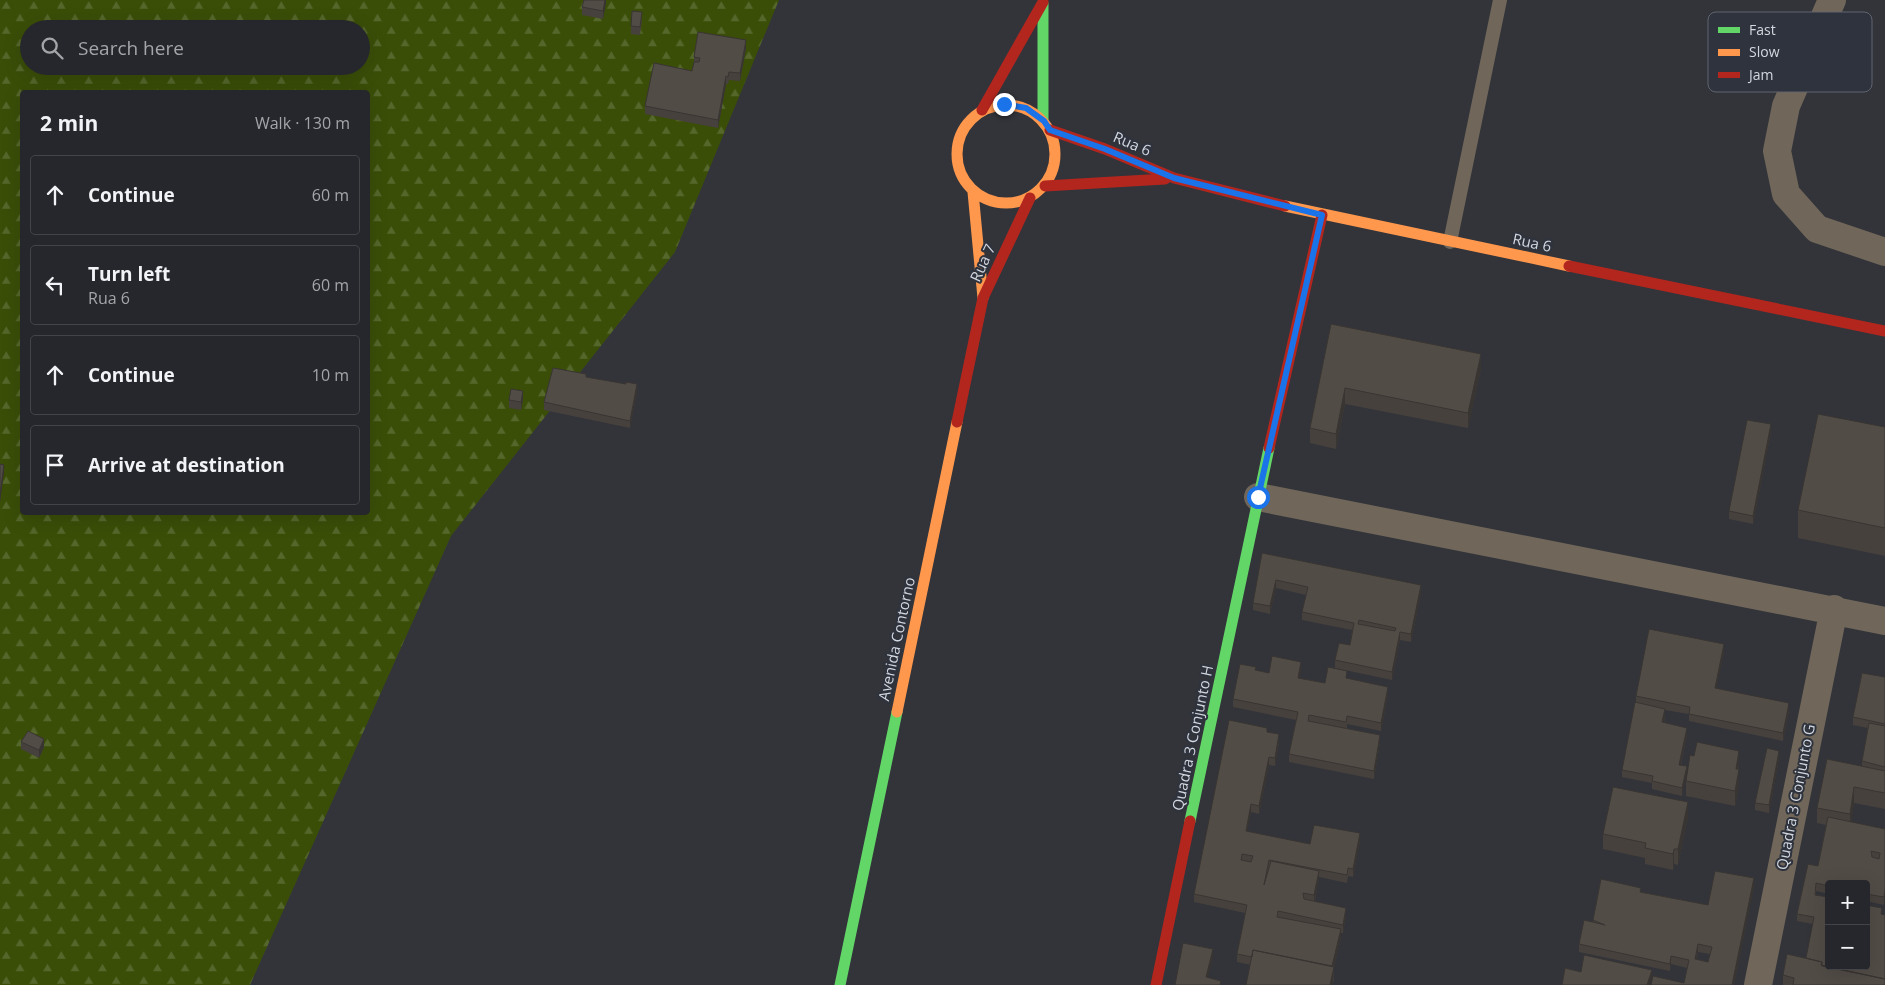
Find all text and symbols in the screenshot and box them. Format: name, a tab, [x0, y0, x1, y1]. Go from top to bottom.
legend	[1708, 12, 1872, 92]
search box	[20, 20, 370, 75]
text: Fast	[1749, 20, 1776, 39]
icon: search	[38, 34, 66, 62]
text: Search here	[78, 35, 184, 61]
text: Slow	[1749, 42, 1780, 61]
text: Jam	[1747, 65, 1774, 84]
route end	[993, 93, 1016, 116]
text: 2 min	[40, 109, 98, 137]
text: Walk · 130 m	[255, 112, 350, 134]
street label: Rua 6	[1110, 126, 1154, 160]
icon: ahead	[41, 181, 69, 209]
text: Continue	[88, 182, 175, 208]
text: 60 m	[312, 184, 349, 206]
street label: Rua 6	[1511, 228, 1553, 256]
street label: Rua 7	[965, 241, 999, 285]
text: Turn left	[88, 261, 170, 287]
icon: left	[41, 271, 69, 299]
text: 60 m	[312, 274, 349, 296]
text: Rua 6	[88, 287, 130, 309]
icon: ahead	[41, 361, 69, 389]
text: Continue	[88, 362, 175, 388]
text: 10 m	[312, 364, 349, 386]
icon: arrive	[41, 451, 69, 479]
text: Arrive at destination	[88, 452, 285, 478]
route start	[1247, 486, 1270, 509]
street label: Avenida Contorno	[873, 575, 919, 703]
street label: Quadra 3 Conjunto H	[1167, 663, 1217, 812]
street label: Quadra 3 Conjunto G	[1771, 722, 1819, 871]
map controls	[1825, 880, 1870, 970]
button: +	[1825, 880, 1870, 925]
button: −	[1825, 925, 1870, 970]

